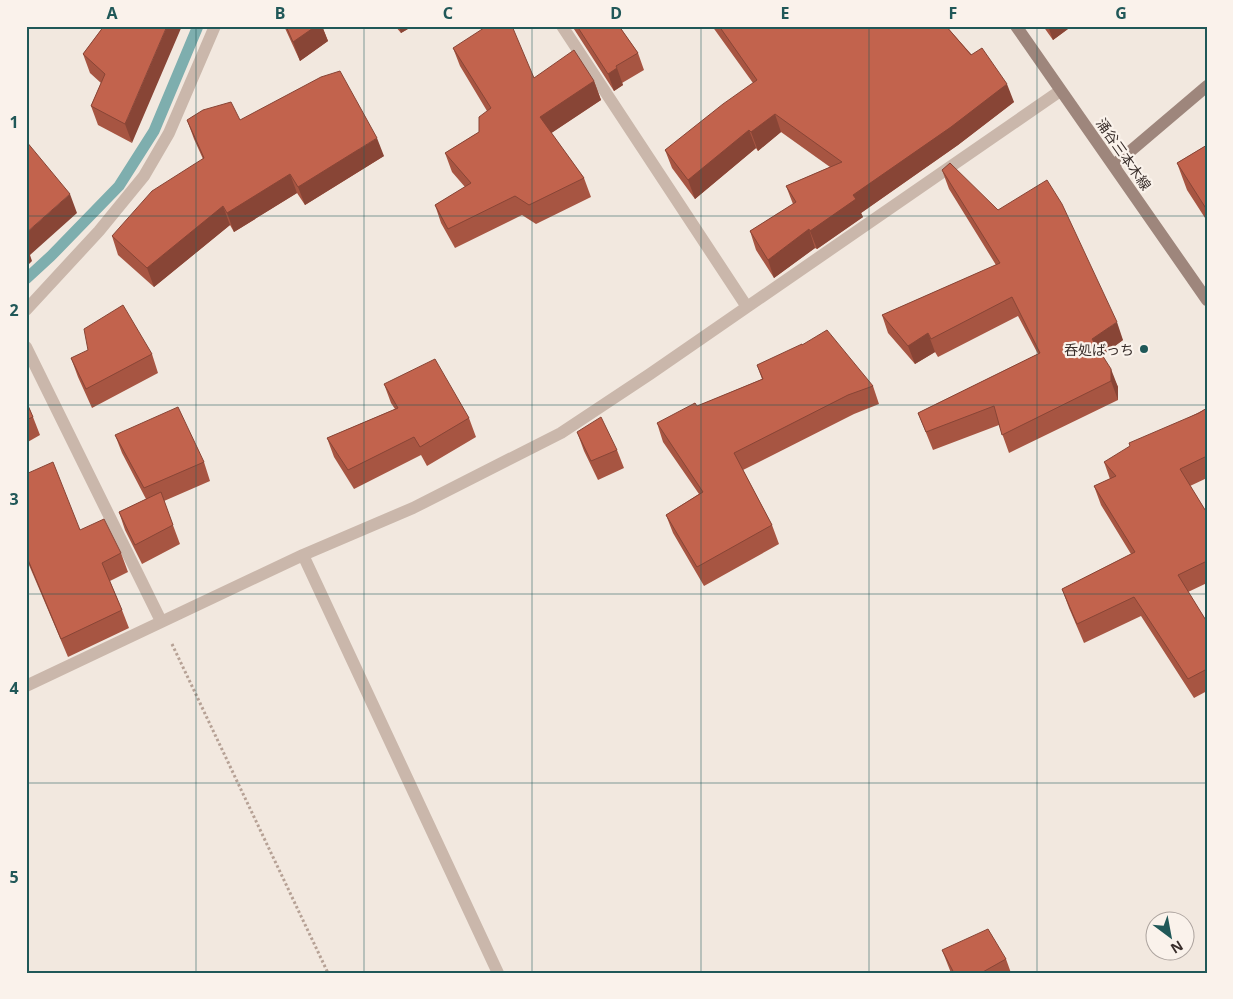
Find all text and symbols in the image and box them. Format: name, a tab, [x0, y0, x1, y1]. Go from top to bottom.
text: A	[106, 2, 118, 24]
text: B	[275, 2, 285, 24]
text: C	[443, 2, 453, 24]
text: D	[610, 2, 622, 24]
text: E	[781, 2, 790, 24]
text: F	[949, 2, 957, 24]
text: G	[1115, 2, 1127, 24]
text: 1	[9, 111, 19, 133]
street label: 涌谷三本木線	[1092, 114, 1156, 194]
text: 2	[9, 299, 19, 321]
place label: 呑処ばっち	[1064, 340, 1134, 359]
marker: 呑処ばっち	[1138, 343, 1150, 355]
text: 3	[9, 488, 19, 510]
text: 4	[9, 677, 19, 699]
text: 5	[9, 866, 19, 888]
north arrow	[1146, 912, 1196, 962]
text: N	[1167, 936, 1187, 959]

